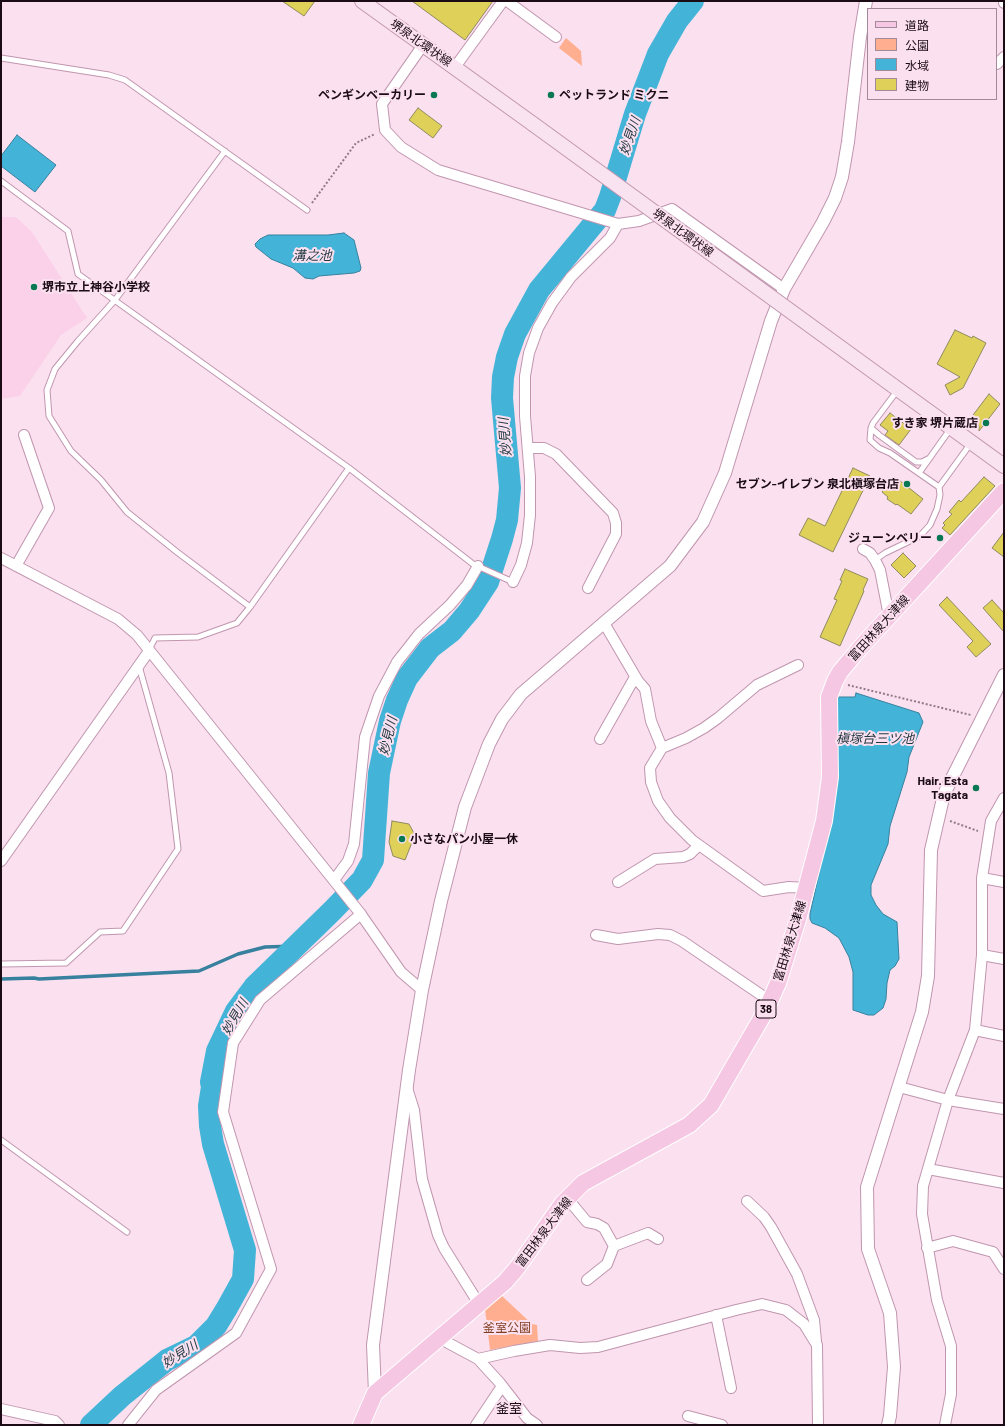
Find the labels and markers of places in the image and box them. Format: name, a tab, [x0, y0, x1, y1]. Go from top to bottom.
place label: ペンギンベーカリー	[318, 88, 426, 102]
place label: ペットランド ミクニ	[559, 88, 669, 102]
marker: ペンギンベーカリー	[429, 90, 439, 100]
marker: ペットランド ミクニ	[546, 90, 556, 100]
place label: 堺市立上神谷小学校	[42, 280, 150, 294]
marker: 堺市立上神谷小学校	[29, 282, 39, 292]
place label: すき家 堺片蔵店	[892, 416, 978, 430]
marker: すき家 堺片蔵店	[981, 418, 991, 428]
place label: セブン-イレブン 泉北槇塚台店	[736, 477, 899, 491]
marker: セブン-イレブン 泉北槇塚台店	[902, 479, 912, 489]
place label: ジューンベリー	[848, 531, 932, 545]
marker: ジューンベリー	[935, 533, 945, 543]
place label: Hair. Esta Tagata	[917, 774, 968, 802]
marker: Hair. Esta Tagata	[971, 783, 981, 793]
place label: 小さなパン小屋一休	[410, 832, 518, 846]
marker: 小さなパン小屋一休	[397, 834, 407, 844]

